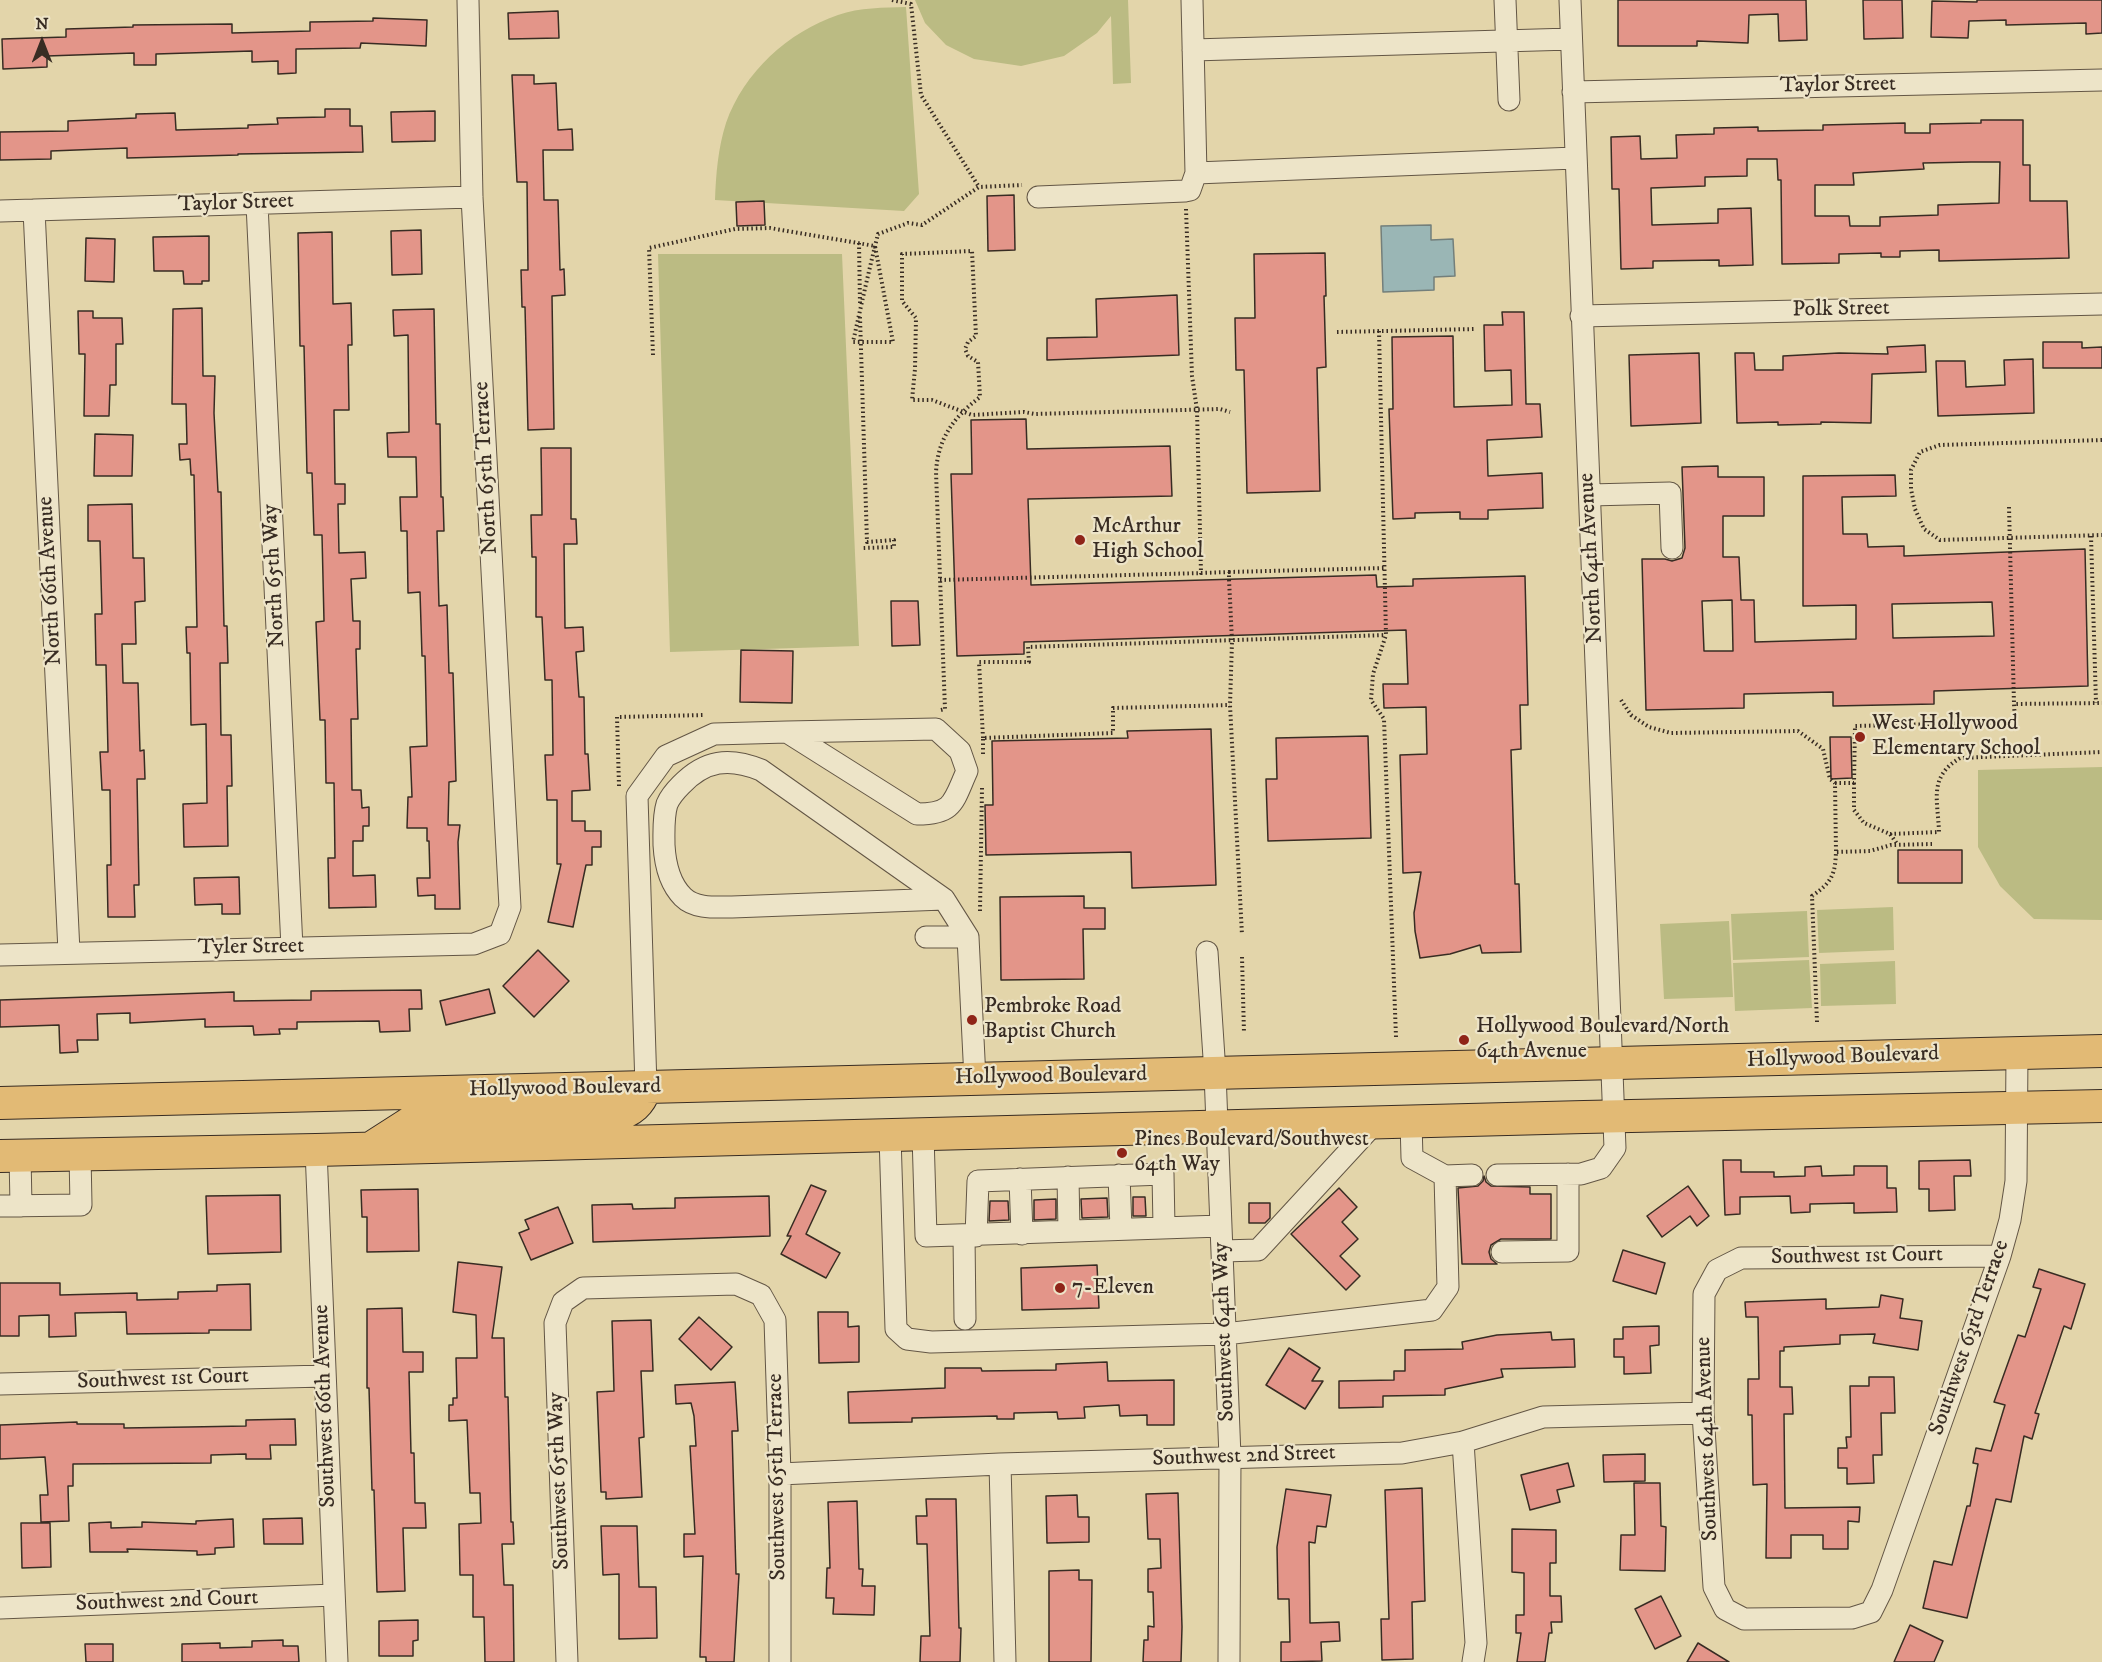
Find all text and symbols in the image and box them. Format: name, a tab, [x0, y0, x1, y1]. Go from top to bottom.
north arrow	[12, 12, 72, 72]
text: N	[35, 14, 49, 34]
street label: Taylor Street	[1780, 72, 1896, 100]
street label: Taylor Street	[178, 189, 294, 219]
street label: Polk Street	[1792, 296, 1890, 324]
street label: North 65th Terrace	[469, 381, 505, 555]
street label: North 64th Avenue	[1574, 472, 1610, 644]
street label: North 66th Avenue	[33, 496, 69, 666]
street label: North 65th Way	[258, 503, 292, 649]
place label: McArthur High School	[1092, 514, 1204, 566]
marker: McArthur High School	[1073, 533, 1087, 547]
place label: West Hollywood Elementary School	[1872, 711, 2040, 762]
marker: West Hollywood Elementary School	[1853, 730, 1867, 744]
street label: Tyler Street	[198, 934, 304, 962]
place label: Pembroke Road Baptist Church	[984, 994, 1121, 1046]
marker: Pembroke Road Baptist Church	[965, 1013, 979, 1027]
place label: Hollywood Boulevard/North 64th Avenue	[1476, 1014, 1729, 1066]
marker: Hollywood Boulevard/North 64th Avenue	[1457, 1033, 1471, 1047]
street label: Hollywood Boulevard	[1746, 1041, 1940, 1075]
street label: Hollywood Boulevard	[955, 1062, 1147, 1092]
street label: Hollywood Boulevard	[469, 1074, 661, 1104]
place label: Pines Boulevard/Southwest 64th Way	[1134, 1127, 1369, 1178]
marker: Pines Boulevard/Southwest 64th Way	[1115, 1146, 1129, 1160]
street label: Southwest 63rd Terrace	[1924, 1237, 2016, 1439]
street label: Southwest 64th Way	[1209, 1242, 1241, 1422]
street label: Southwest 1st Court	[1771, 1242, 1943, 1272]
place label: 7-Eleven	[1072, 1275, 1154, 1301]
marker: 7-Eleven	[1053, 1281, 1067, 1295]
street label: Southwest 66th Avenue	[309, 1304, 343, 1508]
street label: Southwest 64th Avenue	[1691, 1336, 1725, 1542]
street label: Southwest 1st Court	[77, 1364, 249, 1396]
street label: Southwest 65th Terrace	[763, 1373, 793, 1581]
street label: Southwest 65th Way	[544, 1392, 576, 1570]
street label: Southwest 2nd Street	[1152, 1441, 1336, 1473]
street label: Southwest 2nd Court	[75, 1586, 259, 1618]

